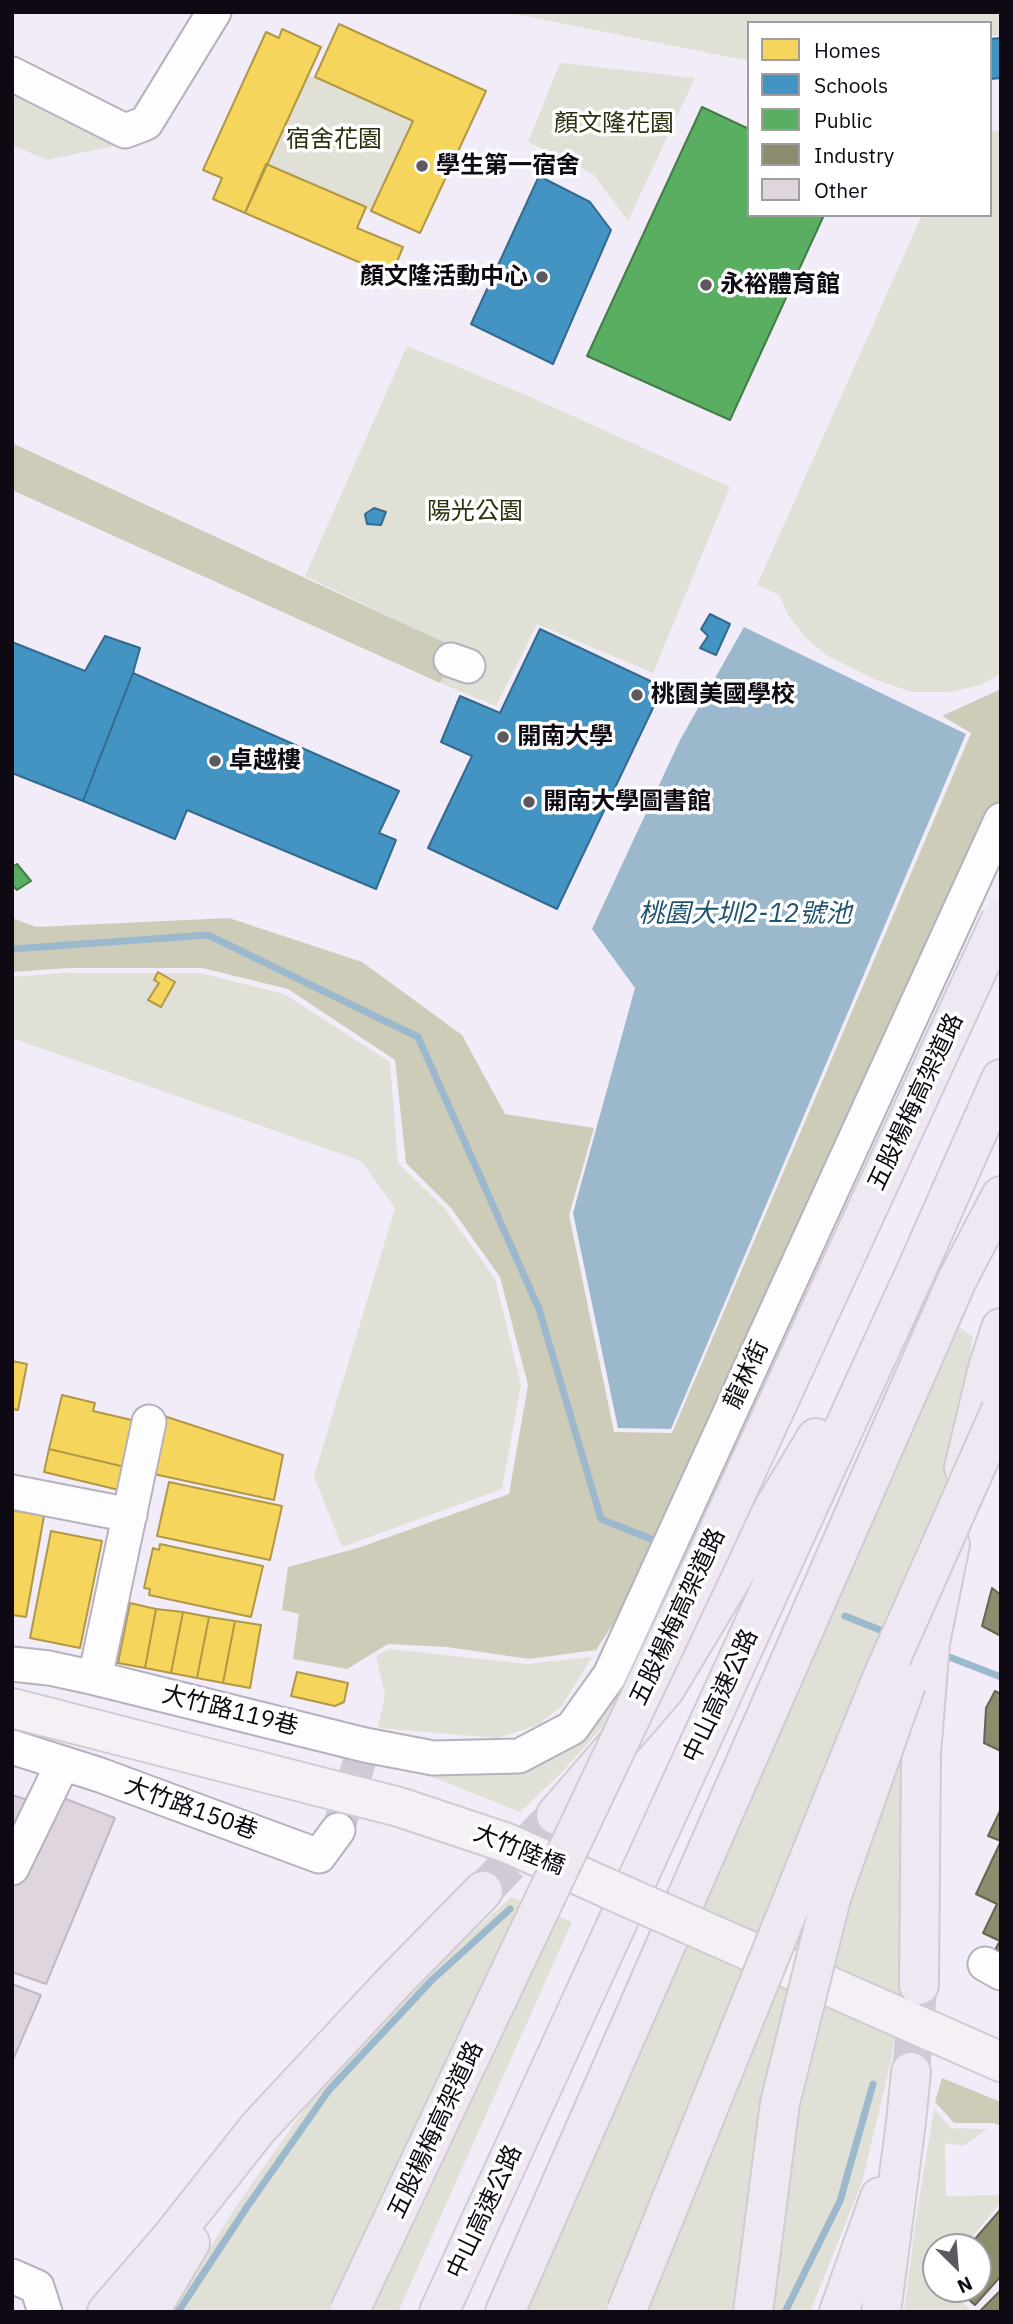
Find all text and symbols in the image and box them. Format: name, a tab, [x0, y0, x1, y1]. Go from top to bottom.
legend	[747, 21, 992, 217]
text: Homes	[814, 36, 881, 64]
text: Schools	[814, 71, 888, 99]
text: Public	[814, 106, 872, 134]
park label: 顏文隆花園	[554, 110, 674, 138]
park label: 宿舍花園	[286, 126, 382, 154]
text: Industry	[814, 141, 894, 169]
place label: 學生第一宿舍	[436, 152, 580, 180]
marker: 學生第一宿舍	[414, 158, 430, 174]
text: Other	[814, 176, 867, 204]
place label: 顏文隆活動中心	[360, 263, 528, 291]
marker: 顏文隆活動中心	[534, 269, 550, 285]
place label: 永裕體育館	[720, 271, 840, 299]
marker: 永裕體育館	[698, 277, 714, 293]
park label: 陽光公園	[427, 498, 523, 526]
place label: 桃園美國學校	[651, 681, 795, 709]
marker: 桃園美國學校	[629, 687, 645, 703]
place label: 開南大學	[517, 723, 613, 751]
marker: 開南大學	[495, 729, 511, 745]
place label: 卓越樓	[229, 747, 301, 775]
marker: 卓越樓	[207, 753, 223, 769]
place label: 開南大學圖書館	[543, 788, 711, 816]
marker: 開南大學圖書館	[521, 794, 537, 810]
water label: 桃園大圳2-12號池	[639, 898, 851, 930]
street label: 五股楊梅高架道路	[862, 1009, 970, 1195]
street label: 龍林街	[719, 1336, 775, 1414]
street label: 五股楊梅高架道路	[624, 1524, 732, 1710]
street label: 中山高速公路	[678, 1625, 764, 1767]
street label: 大竹路119巷	[159, 1680, 301, 1742]
street label: 大竹路150巷	[121, 1772, 261, 1846]
street label: 大竹陸橋	[469, 1819, 569, 1881]
street label: 五股楊梅高架道路	[382, 2037, 490, 2223]
street label: 中山高速公路	[442, 2141, 528, 2283]
north arrow	[922, 2233, 992, 2303]
text: N	[954, 2271, 976, 2299]

